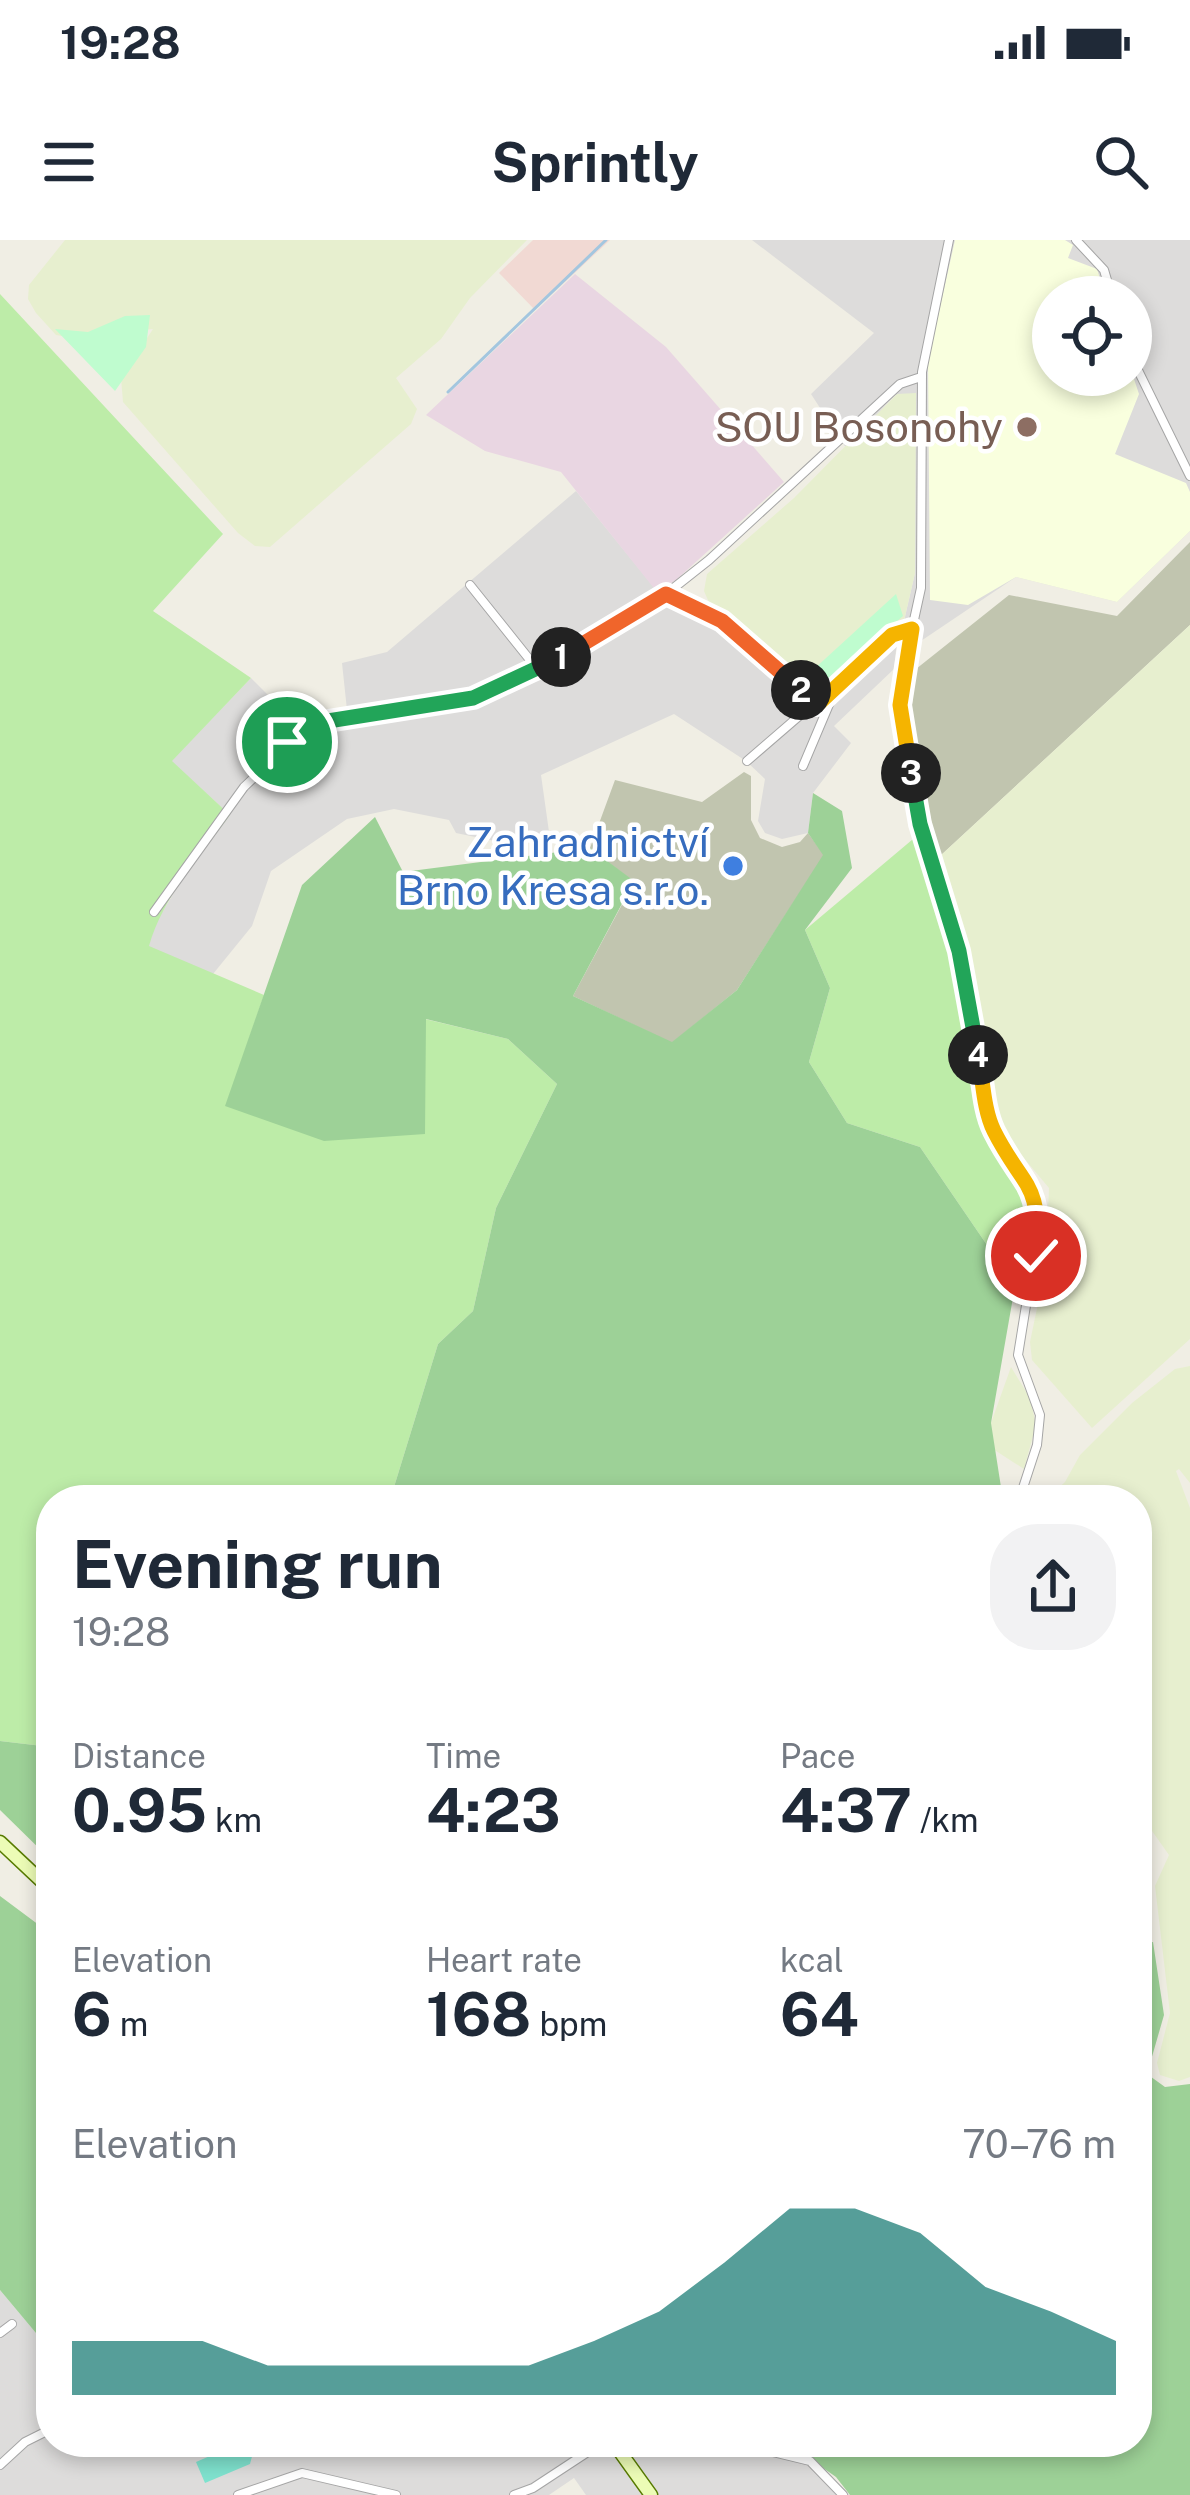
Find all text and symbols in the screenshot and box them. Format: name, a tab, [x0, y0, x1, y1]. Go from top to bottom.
text: 19:28	[60, 16, 181, 69]
icon: menu	[36, 129, 102, 195]
icon: search	[1088, 129, 1154, 195]
text: Sprintly	[491, 131, 699, 194]
map controls	[1032, 276, 1152, 396]
button: locate	[1032, 276, 1152, 396]
place label: SOU Bosonohy	[715, 402, 1003, 451]
marker: SOU Bosonohy	[1014, 414, 1040, 440]
pin: 1	[531, 627, 591, 687]
text: 1	[554, 638, 568, 676]
pin: 2	[771, 660, 831, 720]
text: 2	[791, 671, 811, 709]
pin	[236, 691, 338, 793]
icon: arrive	[254, 709, 320, 775]
pin: 3	[881, 743, 941, 803]
text: 3	[900, 754, 922, 792]
place label: Zahradnictví Brno Kresa s.r.o.	[397, 817, 710, 914]
marker: Zahradnictví Brno Kresa s.r.o.	[720, 853, 746, 879]
pin: 4	[948, 1025, 1008, 1085]
text: 4	[967, 1036, 989, 1074]
pin	[985, 1205, 1087, 1307]
icon: check	[1003, 1223, 1069, 1289]
button: share	[990, 1524, 1116, 1650]
text: Evening run	[72, 1525, 443, 1603]
text: 19:28	[72, 1609, 170, 1655]
text: Distance	[72, 1737, 206, 1775]
text: Time	[426, 1737, 501, 1775]
text: Pace	[780, 1737, 855, 1775]
text: 0.95	[72, 1775, 207, 1846]
text: 4:23	[426, 1775, 561, 1846]
text: 4:37	[780, 1775, 912, 1846]
text: km	[207, 1801, 262, 1839]
text: /km	[912, 1801, 979, 1839]
text: Elevation	[72, 1941, 212, 1979]
text: Heart rate	[426, 1941, 582, 1979]
text: kcal	[780, 1941, 844, 1979]
text: 6	[72, 1979, 112, 2050]
text: 168	[426, 1979, 531, 2050]
text: 64	[780, 1979, 859, 2050]
text: m	[112, 2005, 148, 2043]
text: bpm	[531, 2005, 607, 2043]
text: Elevation	[72, 2121, 238, 2167]
text: 70–76 m	[962, 2121, 1116, 2167]

